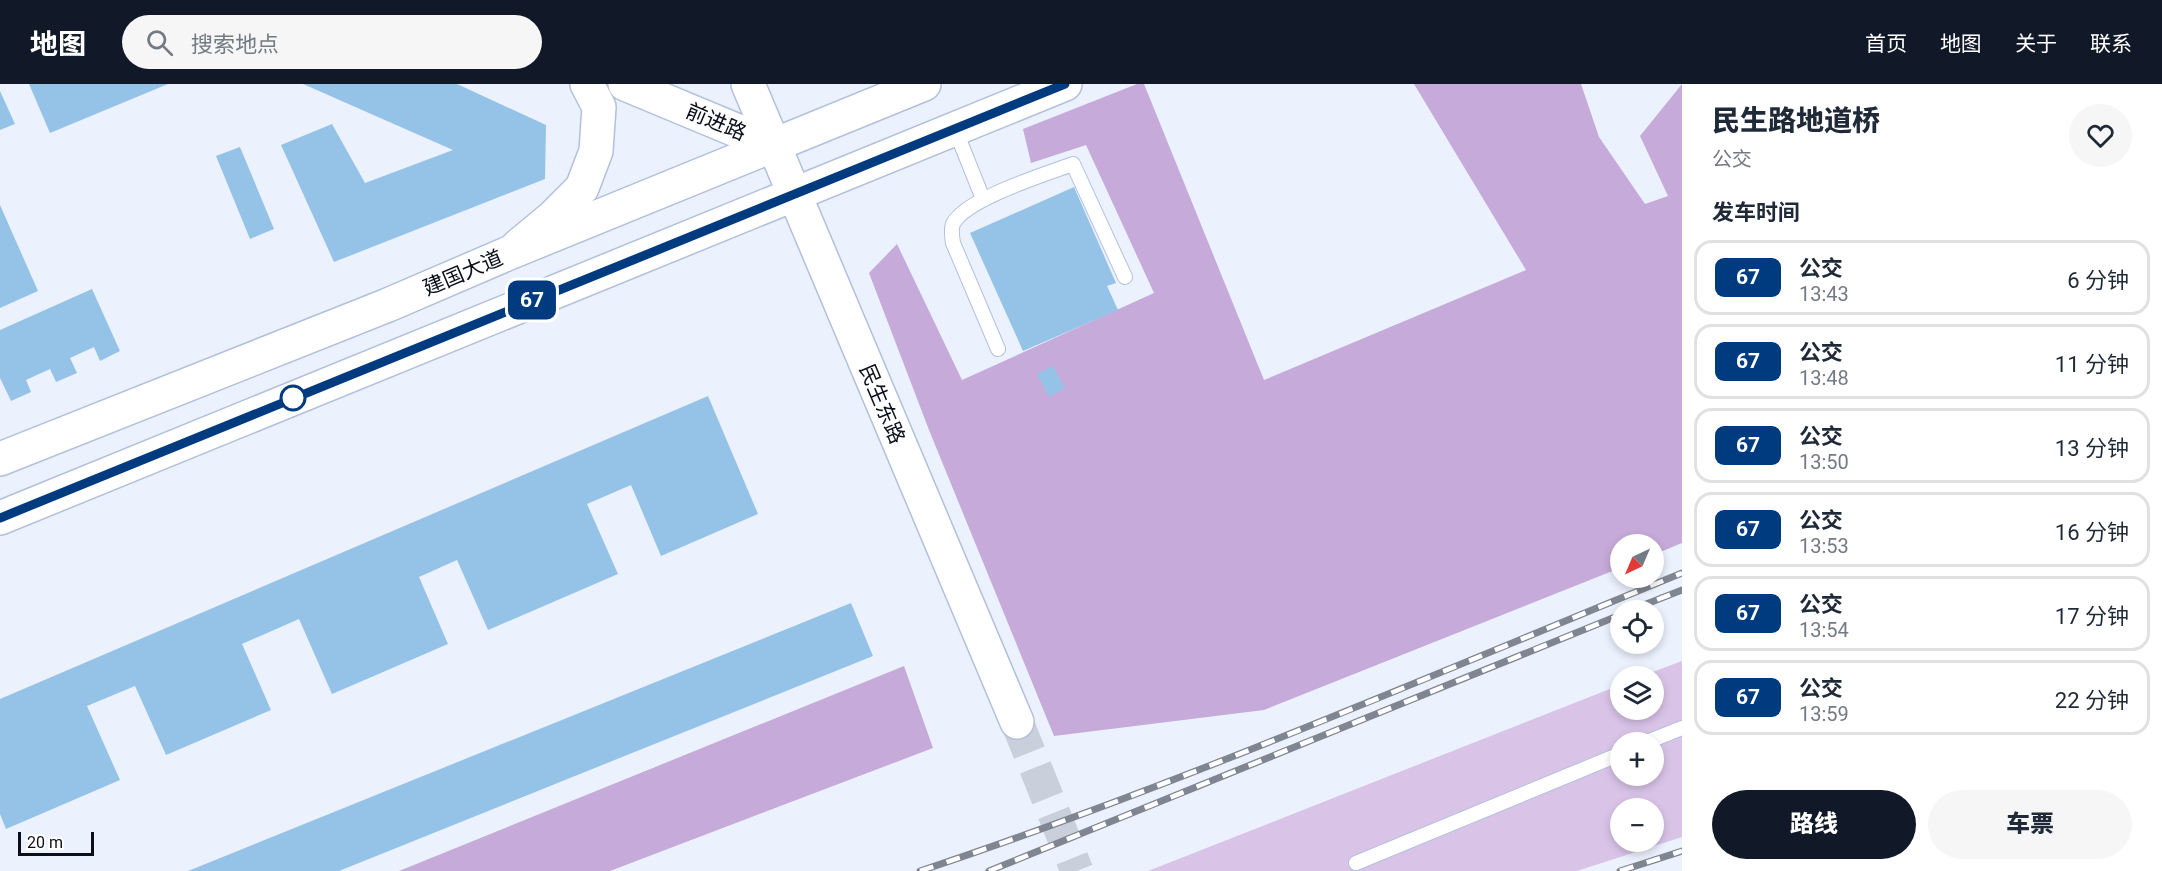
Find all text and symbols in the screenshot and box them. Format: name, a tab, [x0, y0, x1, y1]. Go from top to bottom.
search box	[122, 15, 542, 69]
icon: search	[143, 26, 176, 59]
text: 地图	[30, 28, 86, 61]
text: 搜索地点	[191, 32, 279, 57]
text: 首页	[1865, 32, 1907, 56]
text: 地图	[1940, 32, 1982, 56]
text: 关于	[2015, 32, 2057, 56]
text: 联系	[2090, 32, 2132, 56]
street label: 前进路	[682, 99, 750, 145]
text: 民生路地道桥	[1712, 104, 1880, 137]
button: heart	[2069, 104, 2132, 167]
text: 公交	[1712, 147, 1752, 171]
text: 发车时间	[1712, 200, 1800, 225]
street label: 建国大道	[420, 246, 506, 300]
text: 公交	[1799, 256, 1843, 281]
text: 67	[1736, 265, 1760, 289]
text: 6 分钟	[2067, 268, 2129, 293]
line badge: 67	[505, 280, 559, 320]
text: 13:43	[1799, 282, 1849, 306]
text: 67	[520, 288, 544, 312]
text: 公交	[1799, 340, 1843, 365]
text: 67	[1736, 349, 1760, 373]
text: 11 分钟	[2055, 352, 2129, 377]
street label: 民生东路	[855, 361, 909, 447]
text: 13:48	[1799, 366, 1849, 390]
unlabelled marker	[280, 385, 306, 411]
text: 公交	[1799, 424, 1843, 449]
text: 67	[1736, 433, 1760, 457]
text: 13 分钟	[2055, 436, 2129, 461]
text: 13:50	[1799, 450, 1849, 474]
text: 公交	[1799, 508, 1843, 533]
text: 67	[1736, 517, 1760, 541]
text: 16 分钟	[2055, 520, 2129, 545]
north arrow	[1610, 534, 1664, 588]
map controls	[1610, 534, 1664, 852]
text: 13:53	[1799, 534, 1849, 558]
text: 公交	[1799, 592, 1843, 617]
button: locate	[1610, 600, 1664, 654]
text: 67	[1736, 601, 1760, 625]
text: 17 分钟	[2055, 604, 2129, 629]
text: 13:54	[1799, 618, 1849, 642]
button: layers	[1610, 666, 1664, 720]
text: 公交	[1799, 676, 1843, 701]
text: 67	[1736, 685, 1760, 709]
text: 22 分钟	[2055, 688, 2129, 713]
text: 13:59	[1799, 702, 1849, 726]
button: +	[1610, 732, 1664, 786]
button: 路线	[1712, 790, 1916, 859]
button: 车票	[1928, 790, 2132, 859]
button: −	[1610, 798, 1664, 852]
scale bar	[18, 829, 94, 856]
text: 20 m	[27, 833, 63, 852]

